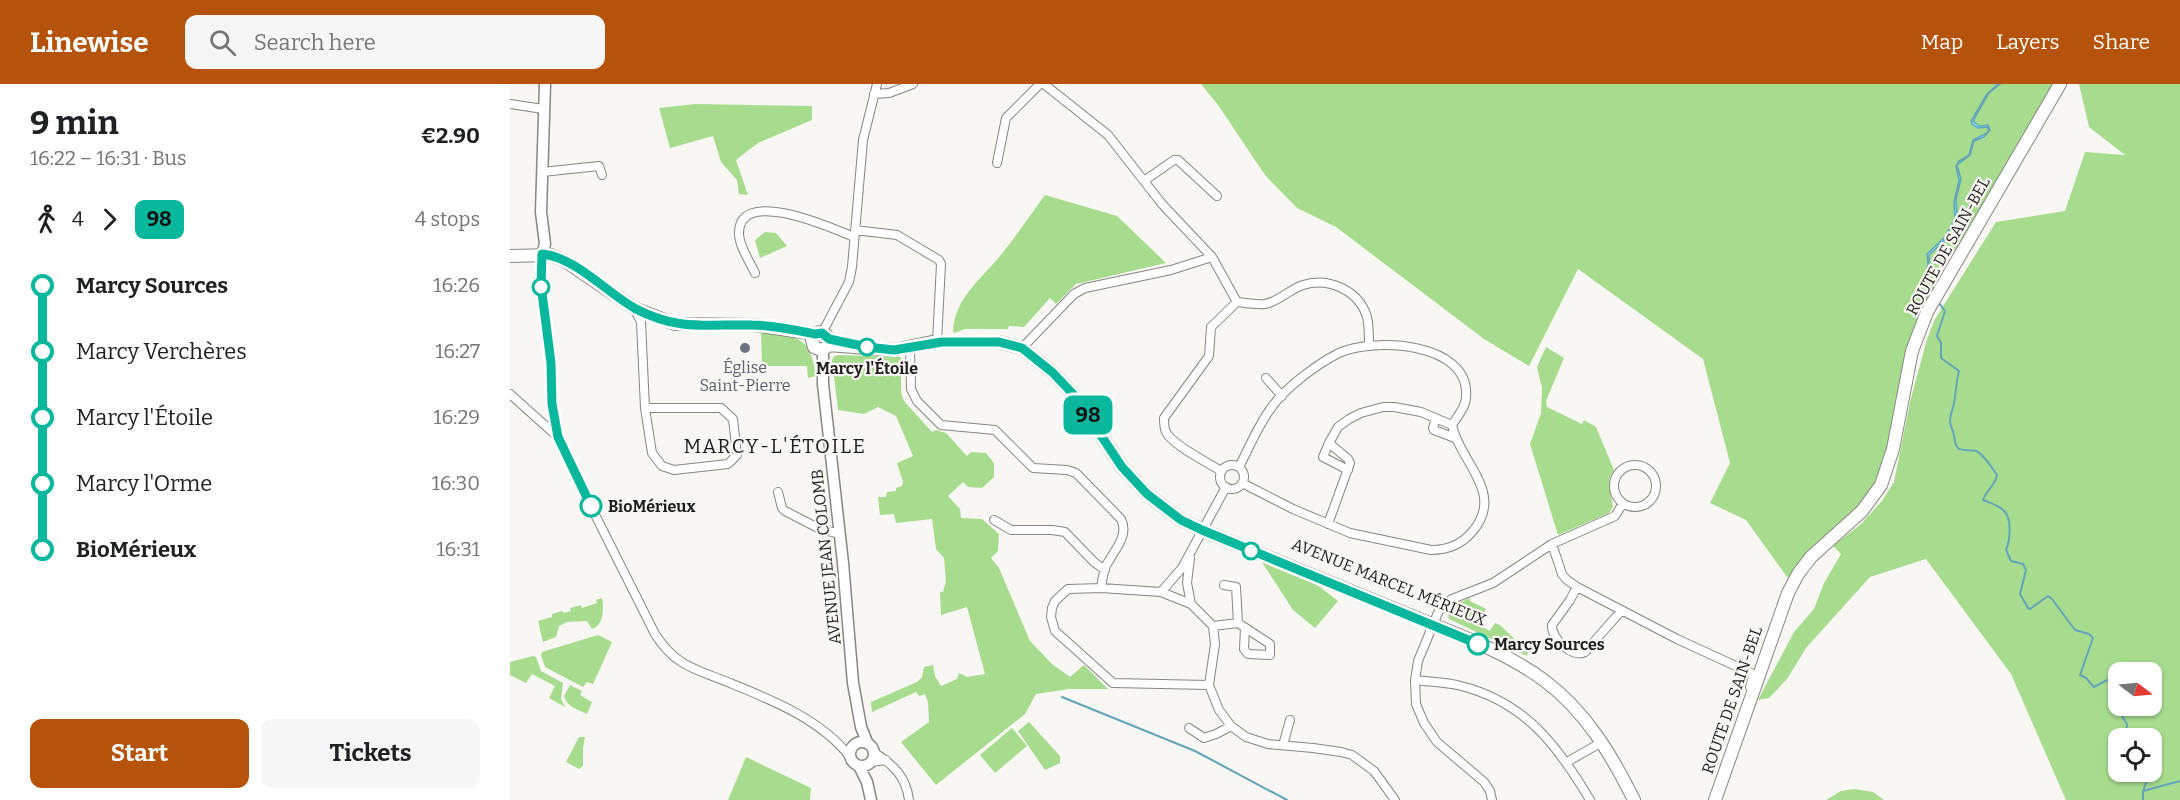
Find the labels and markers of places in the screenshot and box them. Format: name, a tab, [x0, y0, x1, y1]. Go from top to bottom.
unlabelled marker	[532, 278, 550, 296]
marker: Marcy l'Étoile	[858, 338, 876, 356]
marker: Église Saint-Pierre	[738, 341, 752, 355]
place label: Église Saint-Pierre	[699, 357, 791, 395]
place label: Marcy l'Étoile	[816, 357, 918, 378]
marker: BioMérieux	[580, 495, 602, 517]
place label: BioMérieux	[608, 497, 696, 516]
unlabelled marker	[1242, 542, 1260, 560]
marker: Marcy Sources	[1467, 633, 1489, 655]
place label: Marcy Sources	[1494, 635, 1605, 654]

